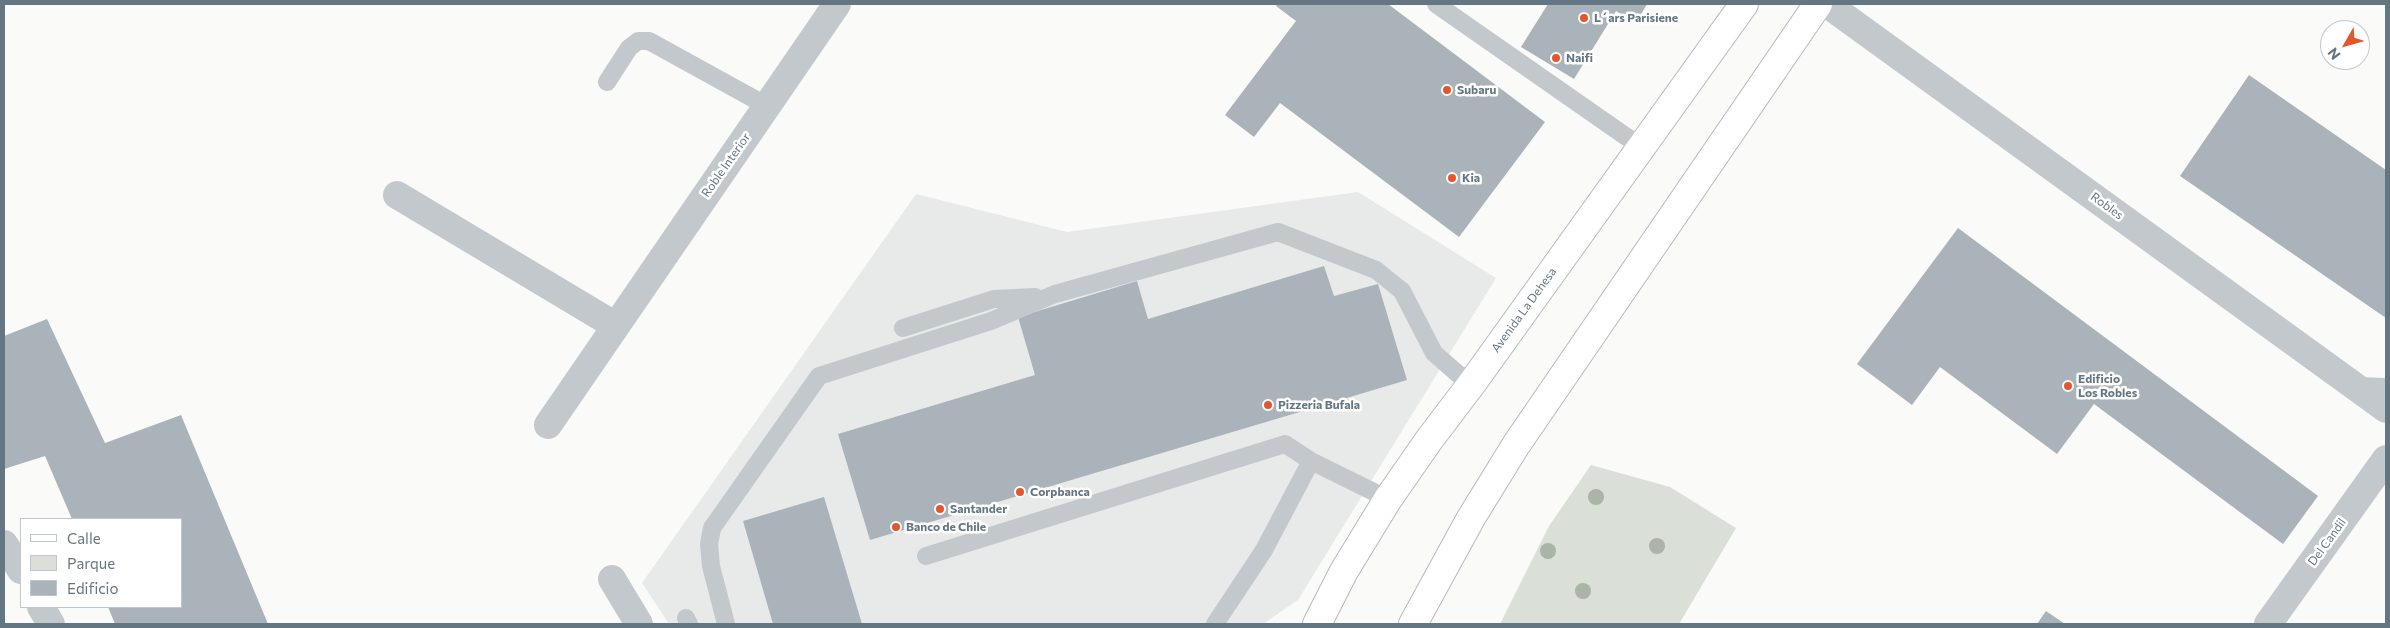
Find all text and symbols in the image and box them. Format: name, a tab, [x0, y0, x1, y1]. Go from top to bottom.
place label: L´ars Parisiene	[1594, 11, 1678, 25]
marker: L´ars Parisiene	[1578, 12, 1590, 24]
north arrow	[2320, 20, 2370, 70]
text: N	[2324, 45, 2344, 63]
place label: Naifi	[1566, 51, 1593, 65]
marker: Naifi	[1550, 52, 1562, 64]
place label: Subaru	[1457, 83, 1496, 97]
marker: Subaru	[1441, 84, 1453, 96]
street label: Roble Interior	[699, 130, 753, 200]
place label: Kia	[1462, 171, 1480, 185]
marker: Kia	[1446, 172, 1458, 184]
street label: Robles	[2088, 189, 2126, 223]
street label: Avenida La Dehesa	[1488, 265, 1560, 355]
place label: Edificio Los Robles	[2078, 372, 2137, 400]
marker: Edificio Los Robles	[2062, 380, 2074, 392]
place label: Pizzeria Bufala	[1278, 398, 1360, 412]
marker: Pizzeria Bufala	[1262, 399, 1274, 411]
place label: Corpbanca	[1030, 485, 1090, 499]
marker: Corpbanca	[1014, 486, 1026, 498]
place label: Santander	[950, 502, 1007, 516]
marker: Santander	[934, 503, 946, 515]
street label: Del Candil	[2305, 516, 2349, 568]
legend	[20, 518, 182, 608]
place label: Banco de Chile	[906, 520, 986, 534]
marker: Banco de Chile	[890, 521, 902, 533]
text: Calle	[67, 529, 101, 547]
text: Parque	[67, 554, 115, 572]
text: Edificio	[67, 579, 118, 597]

